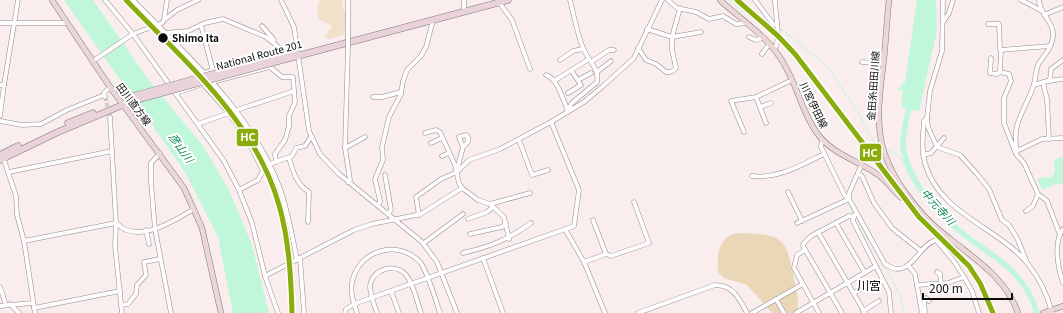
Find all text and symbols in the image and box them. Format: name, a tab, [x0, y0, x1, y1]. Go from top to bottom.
place label: Shimo Ita	[172, 30, 219, 45]
marker: Shimo Ita	[156, 31, 170, 45]
street label: National Route 201	[214, 36, 304, 73]
street label: 金田糸田田川線	[863, 51, 882, 121]
street label: 田川直方線	[113, 79, 155, 128]
street label: 川宮伊田線	[797, 79, 832, 131]
line badge: HC	[236, 128, 259, 147]
text: HC	[240, 128, 256, 144]
water label: 彦山川	[166, 129, 198, 166]
line badge: HC	[859, 143, 882, 162]
text: HC	[862, 144, 878, 160]
water label: 中元寺川	[918, 185, 960, 229]
scale bar	[923, 275, 1012, 301]
district label: 川宮	[857, 276, 881, 293]
text: 200 m	[929, 279, 963, 296]

